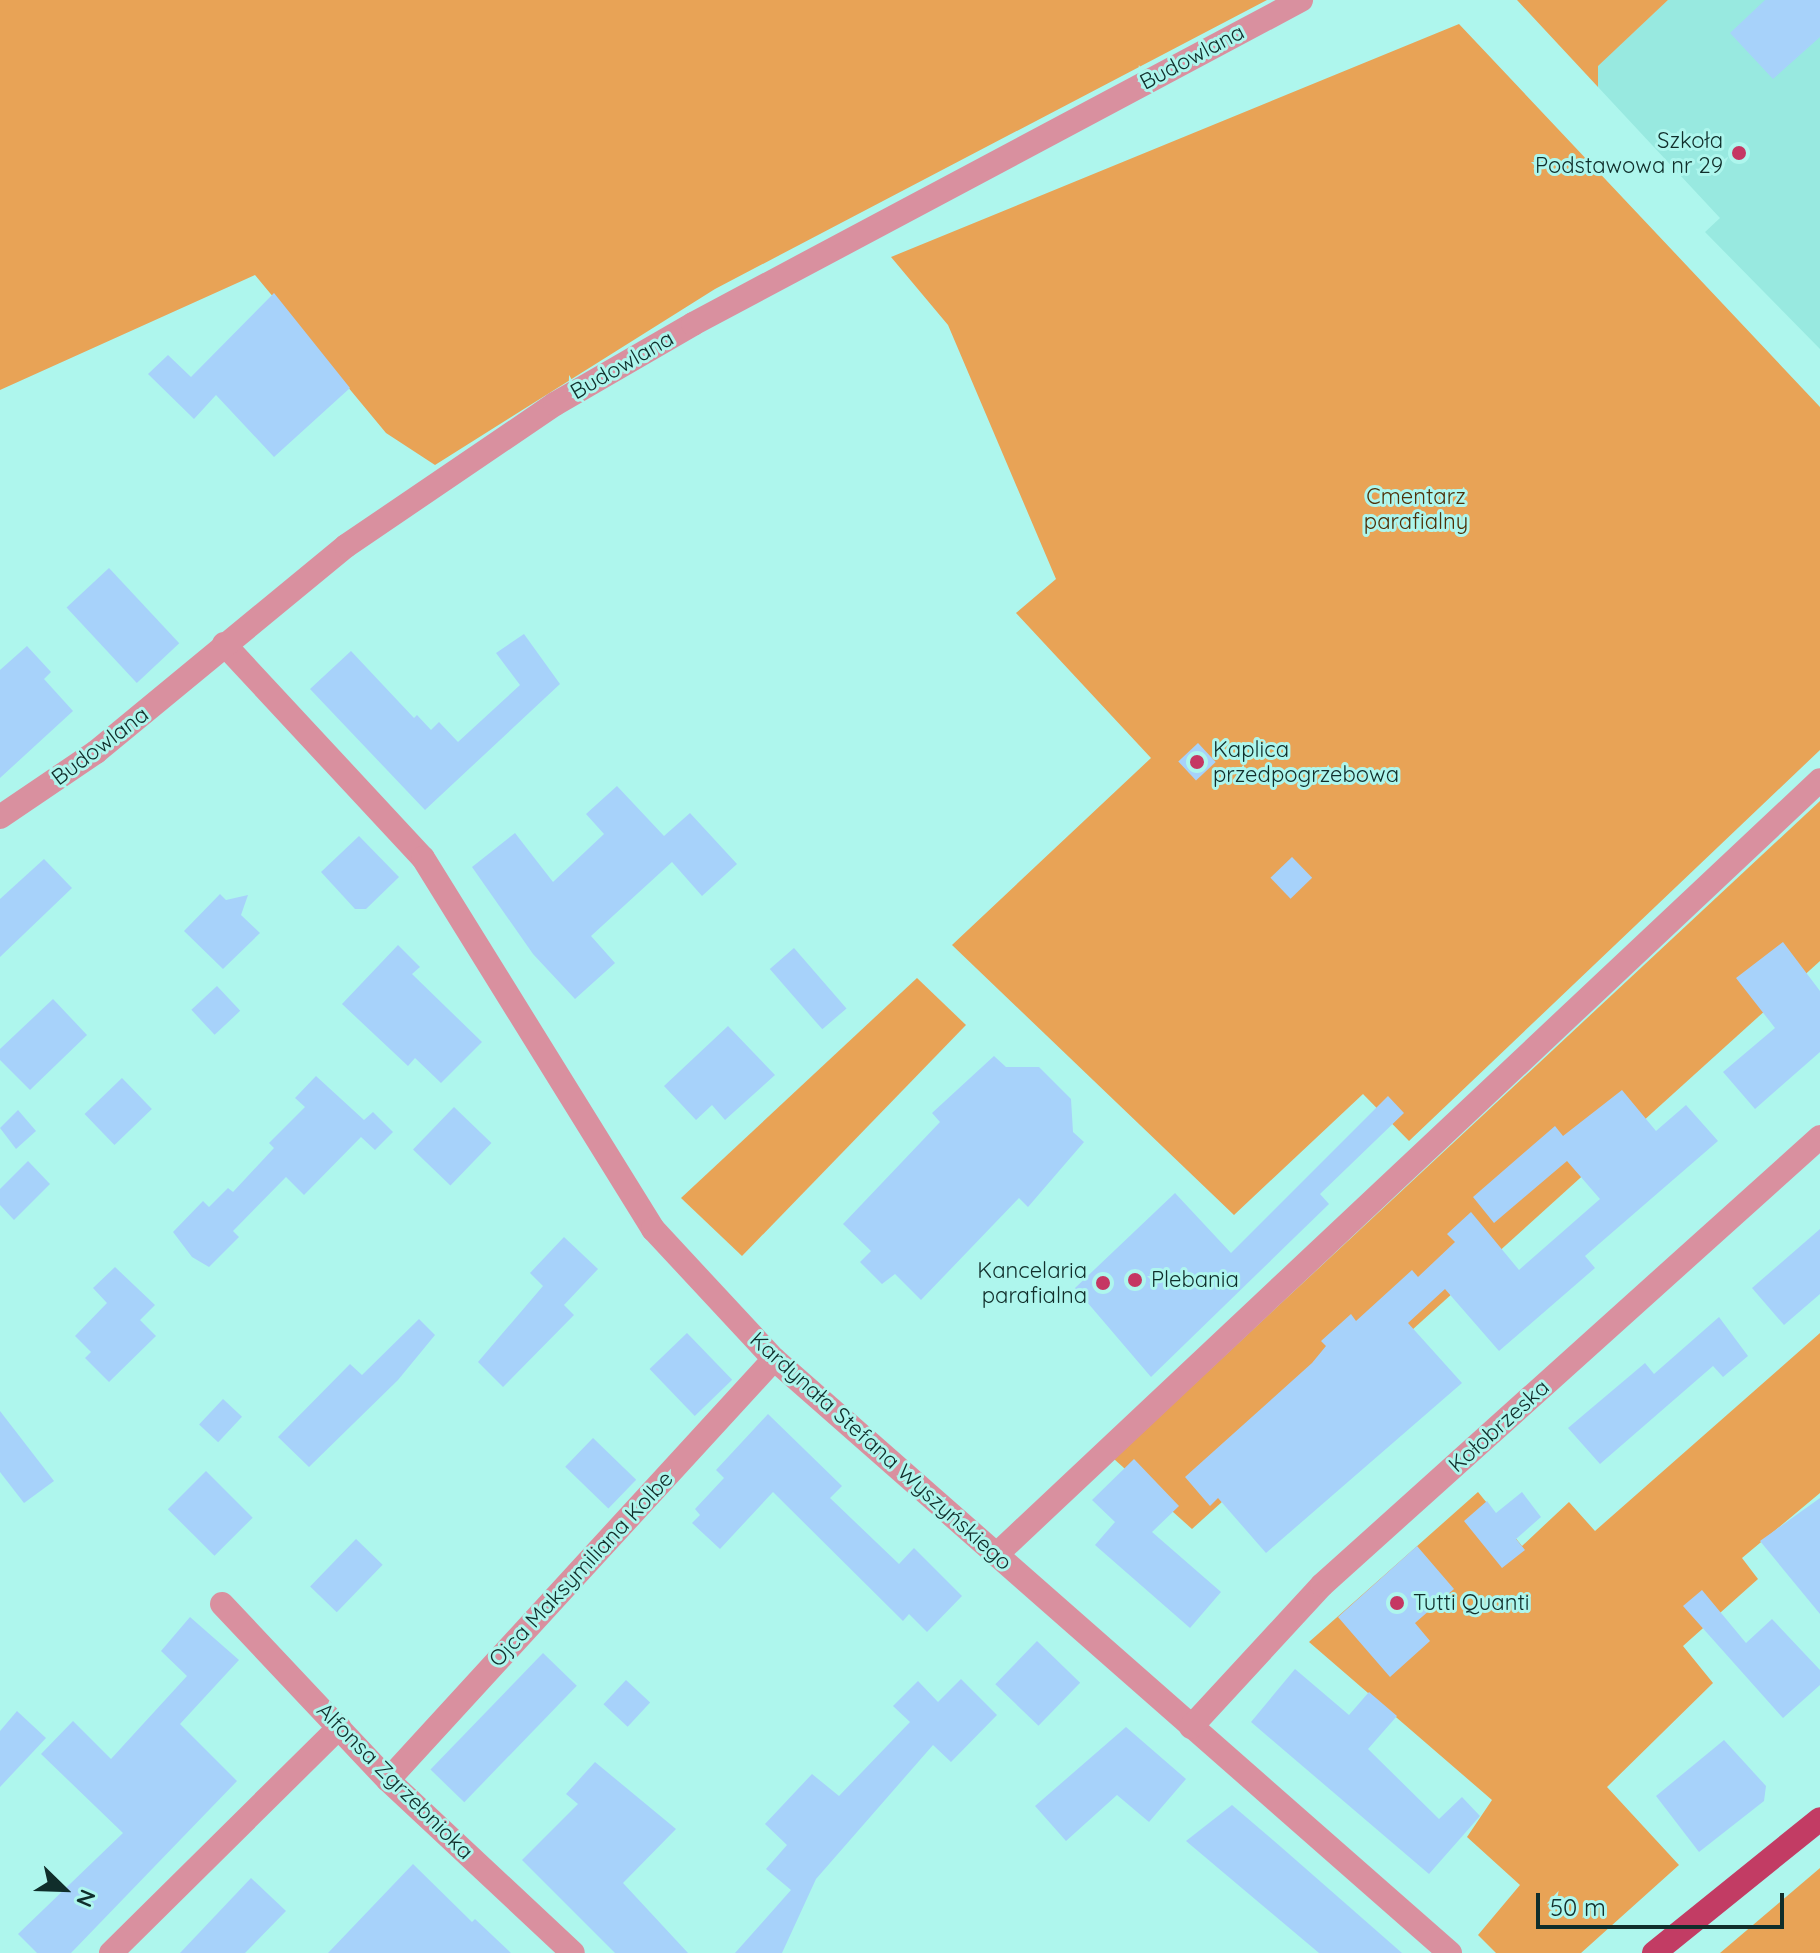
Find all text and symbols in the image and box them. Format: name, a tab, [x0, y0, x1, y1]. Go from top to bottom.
street label: Budowlana	[1135, 18, 1249, 96]
place label: Szkoła Podstawowa nr 29	[1535, 127, 1723, 178]
marker: Szkoła Podstawowa nr 29	[1730, 144, 1748, 162]
street label: Budowlana	[566, 325, 678, 405]
park label: Cmentarz parafialny	[1364, 483, 1468, 534]
street label: Budowlana	[46, 701, 154, 791]
place label: Kaplica przedpogrzebowa	[1213, 736, 1399, 788]
marker: Kaplica przedpogrzebowa	[1188, 753, 1206, 771]
place label: Kancelaria parafialna	[977, 1257, 1087, 1308]
place label: Plebania	[1151, 1267, 1239, 1293]
marker: Plebania	[1126, 1271, 1144, 1289]
marker: Kancelaria parafialna	[1094, 1274, 1112, 1292]
street label: Kardynała Stefana Wyszyńskiego	[745, 1326, 1017, 1576]
street label: Kołobrzeska	[1443, 1374, 1555, 1478]
street label: Ojca Maksymiliana Kolbe	[483, 1466, 679, 1672]
place label: Tutti Quanti	[1413, 1590, 1530, 1616]
marker: Tutti Quanti	[1388, 1594, 1406, 1612]
street label: Alfonsa Zgrzebnioka	[311, 1697, 479, 1865]
north arrow	[24, 1849, 104, 1929]
scale bar	[1540, 1877, 1788, 1927]
text: N	[70, 1885, 102, 1911]
text: 50 m	[1550, 1892, 1606, 1922]

